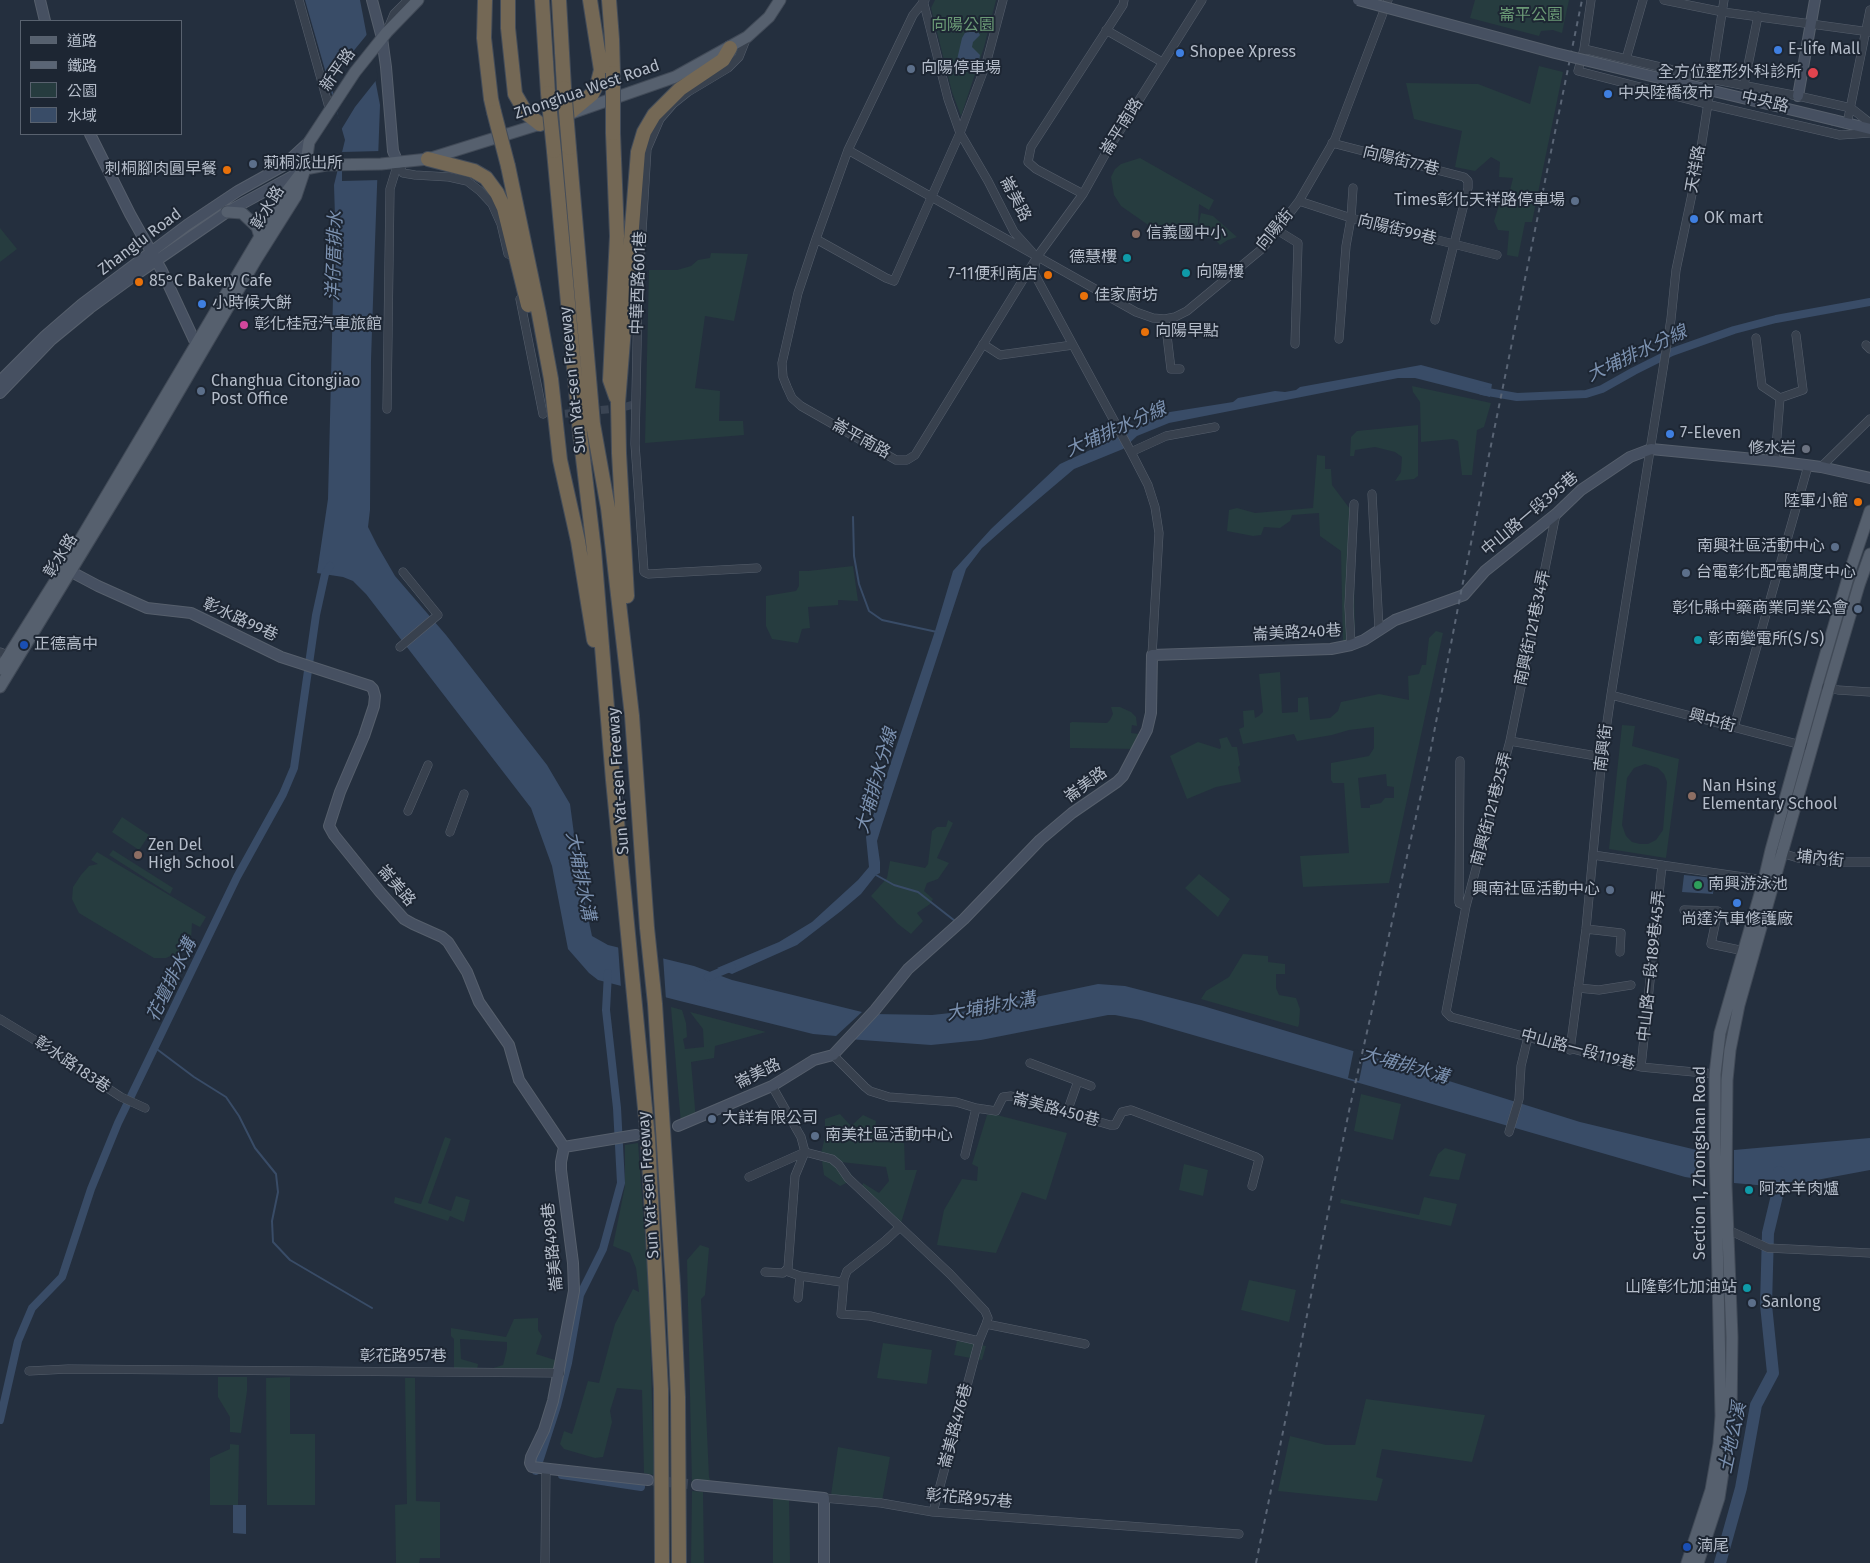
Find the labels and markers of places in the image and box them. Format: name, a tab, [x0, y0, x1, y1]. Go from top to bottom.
place label: E-life Mall	[1788, 40, 1860, 60]
place label: Shopee Xpress	[1190, 43, 1296, 63]
marker: E-life Mall	[1772, 44, 1784, 56]
marker: Shopee Xpress	[1174, 47, 1186, 59]
place label: 向陽停車場	[921, 59, 1001, 79]
marker: 向陽停車場	[905, 63, 917, 75]
place label: 全方位整形外科診所	[1658, 63, 1802, 83]
marker: 全方位整形外科診所	[1806, 66, 1820, 80]
place label: 中央陸橋夜市	[1618, 84, 1714, 104]
marker: 中央陸橋夜市	[1602, 88, 1614, 100]
place label: 莿桐派出所	[263, 154, 343, 174]
marker: 莿桐派出所	[247, 158, 259, 170]
place label: 刺桐腳肉圓早餐	[105, 160, 217, 180]
marker: 刺桐腳肉圓早餐	[221, 164, 233, 176]
place label: Times彰化天祥路停車場	[1394, 191, 1565, 211]
marker: Times彰化天祥路停車場	[1569, 195, 1581, 207]
place label: OK mart	[1704, 209, 1763, 229]
marker: OK mart	[1688, 213, 1700, 225]
place label: 信義國中小	[1146, 224, 1226, 244]
marker: 信義國中小	[1130, 228, 1142, 240]
place label: 德慧樓	[1069, 248, 1117, 268]
marker: 德慧樓	[1121, 252, 1133, 264]
place label: 向陽樓	[1196, 263, 1244, 283]
place label: 7-11便利商店	[948, 265, 1038, 285]
marker: 向陽樓	[1180, 267, 1192, 279]
marker: 7-11便利商店	[1042, 269, 1054, 281]
place label: 85°C Bakery Cafe	[149, 272, 272, 292]
marker: 85°C Bakery Cafe	[133, 276, 145, 288]
place label: 佳家廚坊	[1094, 286, 1158, 306]
marker: 佳家廚坊	[1078, 290, 1090, 302]
place label: 小時候大餅	[212, 294, 292, 314]
marker: 小時候大餅	[196, 298, 208, 310]
place label: 彰化桂冠汽車旅館	[254, 315, 382, 335]
marker: 彰化桂冠汽車旅館	[238, 319, 250, 331]
place label: 向陽早點	[1155, 322, 1219, 342]
marker: 向陽早點	[1139, 326, 1151, 338]
place label: Changhua Citongjiao Post Office	[211, 372, 360, 410]
marker: Changhua Citongjiao Post Office	[195, 385, 207, 397]
place label: 7-Eleven	[1680, 424, 1741, 444]
marker: 7-Eleven	[1664, 428, 1676, 440]
place label: 修水岩	[1748, 439, 1796, 459]
marker: 修水岩	[1800, 443, 1812, 455]
place label: 陸軍小館	[1784, 492, 1848, 512]
marker: 陸軍小館	[1852, 496, 1864, 508]
place label: 南興社區活動中心	[1697, 537, 1825, 557]
marker: 南興社區活動中心	[1829, 541, 1841, 553]
place label: 台電彰化配電調度中心	[1696, 563, 1856, 583]
marker: 台電彰化配電調度中心	[1680, 567, 1692, 579]
place label: 彰化縣中藥商業同業公會	[1672, 599, 1848, 619]
marker: 彰化縣中藥商業同業公會	[1852, 603, 1864, 615]
place label: 彰南變電所(S/S)	[1708, 630, 1824, 650]
marker: 彰南變電所(S/S)	[1692, 634, 1704, 646]
place label: 正德高中	[34, 635, 98, 655]
marker: 正德高中	[18, 639, 30, 651]
place label: Nan Hsing Elementary School	[1702, 777, 1837, 815]
marker: Nan Hsing Elementary School	[1686, 790, 1698, 802]
place label: Zen Del High School	[148, 836, 234, 874]
marker: Zen Del High School	[132, 849, 144, 861]
place label: 南興游泳池	[1708, 875, 1788, 895]
marker: 南興游泳池	[1692, 879, 1704, 891]
place label: 興南社區活動中心	[1472, 880, 1600, 900]
marker: 興南社區活動中心	[1604, 884, 1616, 896]
marker: 尚達汽車修護廠	[1731, 897, 1743, 909]
place label: 尚達汽車修護廠	[1681, 910, 1793, 930]
place label: 大詳有限公司	[722, 1109, 818, 1129]
marker: 大詳有限公司	[706, 1113, 718, 1125]
place label: 南美社區活動中心	[825, 1126, 953, 1146]
marker: 南美社區活動中心	[809, 1130, 821, 1142]
place label: 阿本羊肉爐	[1759, 1180, 1839, 1200]
marker: 阿本羊肉爐	[1743, 1184, 1755, 1196]
place label: 山隆彰化加油站	[1625, 1278, 1737, 1298]
marker: 山隆彰化加油站	[1741, 1282, 1753, 1294]
place label: Sanlong	[1762, 1293, 1820, 1313]
marker: Sanlong	[1746, 1297, 1758, 1309]
place label: 湳尾	[1697, 1537, 1729, 1557]
marker: 湳尾	[1681, 1541, 1693, 1553]

